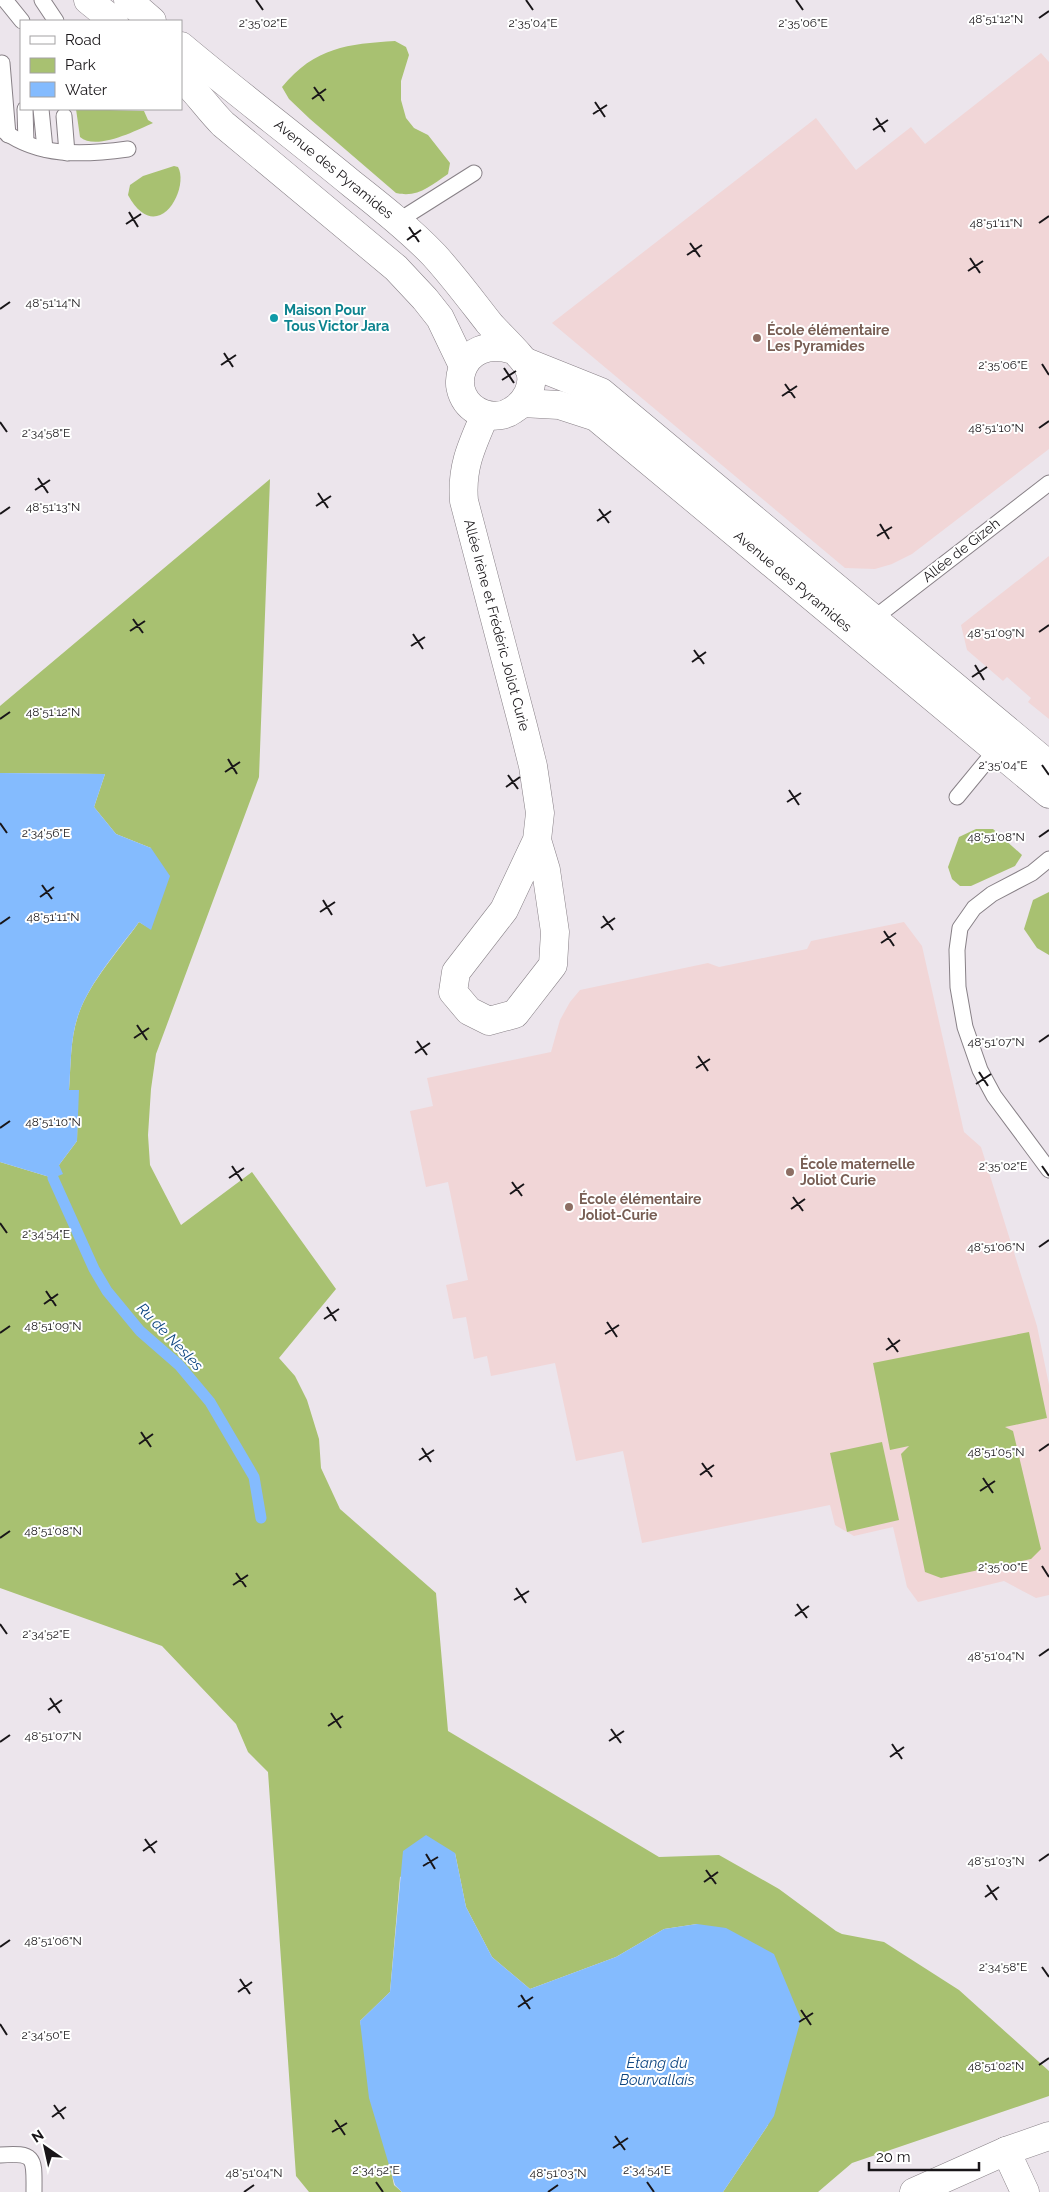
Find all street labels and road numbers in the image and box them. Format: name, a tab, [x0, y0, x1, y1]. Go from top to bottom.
street label: Avenue des Pyramides	[271, 116, 397, 222]
street label: Allée de Gizeh	[919, 515, 1003, 585]
street label: Allée Irène et Frédéric Joliot Curie	[461, 517, 533, 733]
street label: Avenue des Pyramides	[731, 527, 855, 635]

